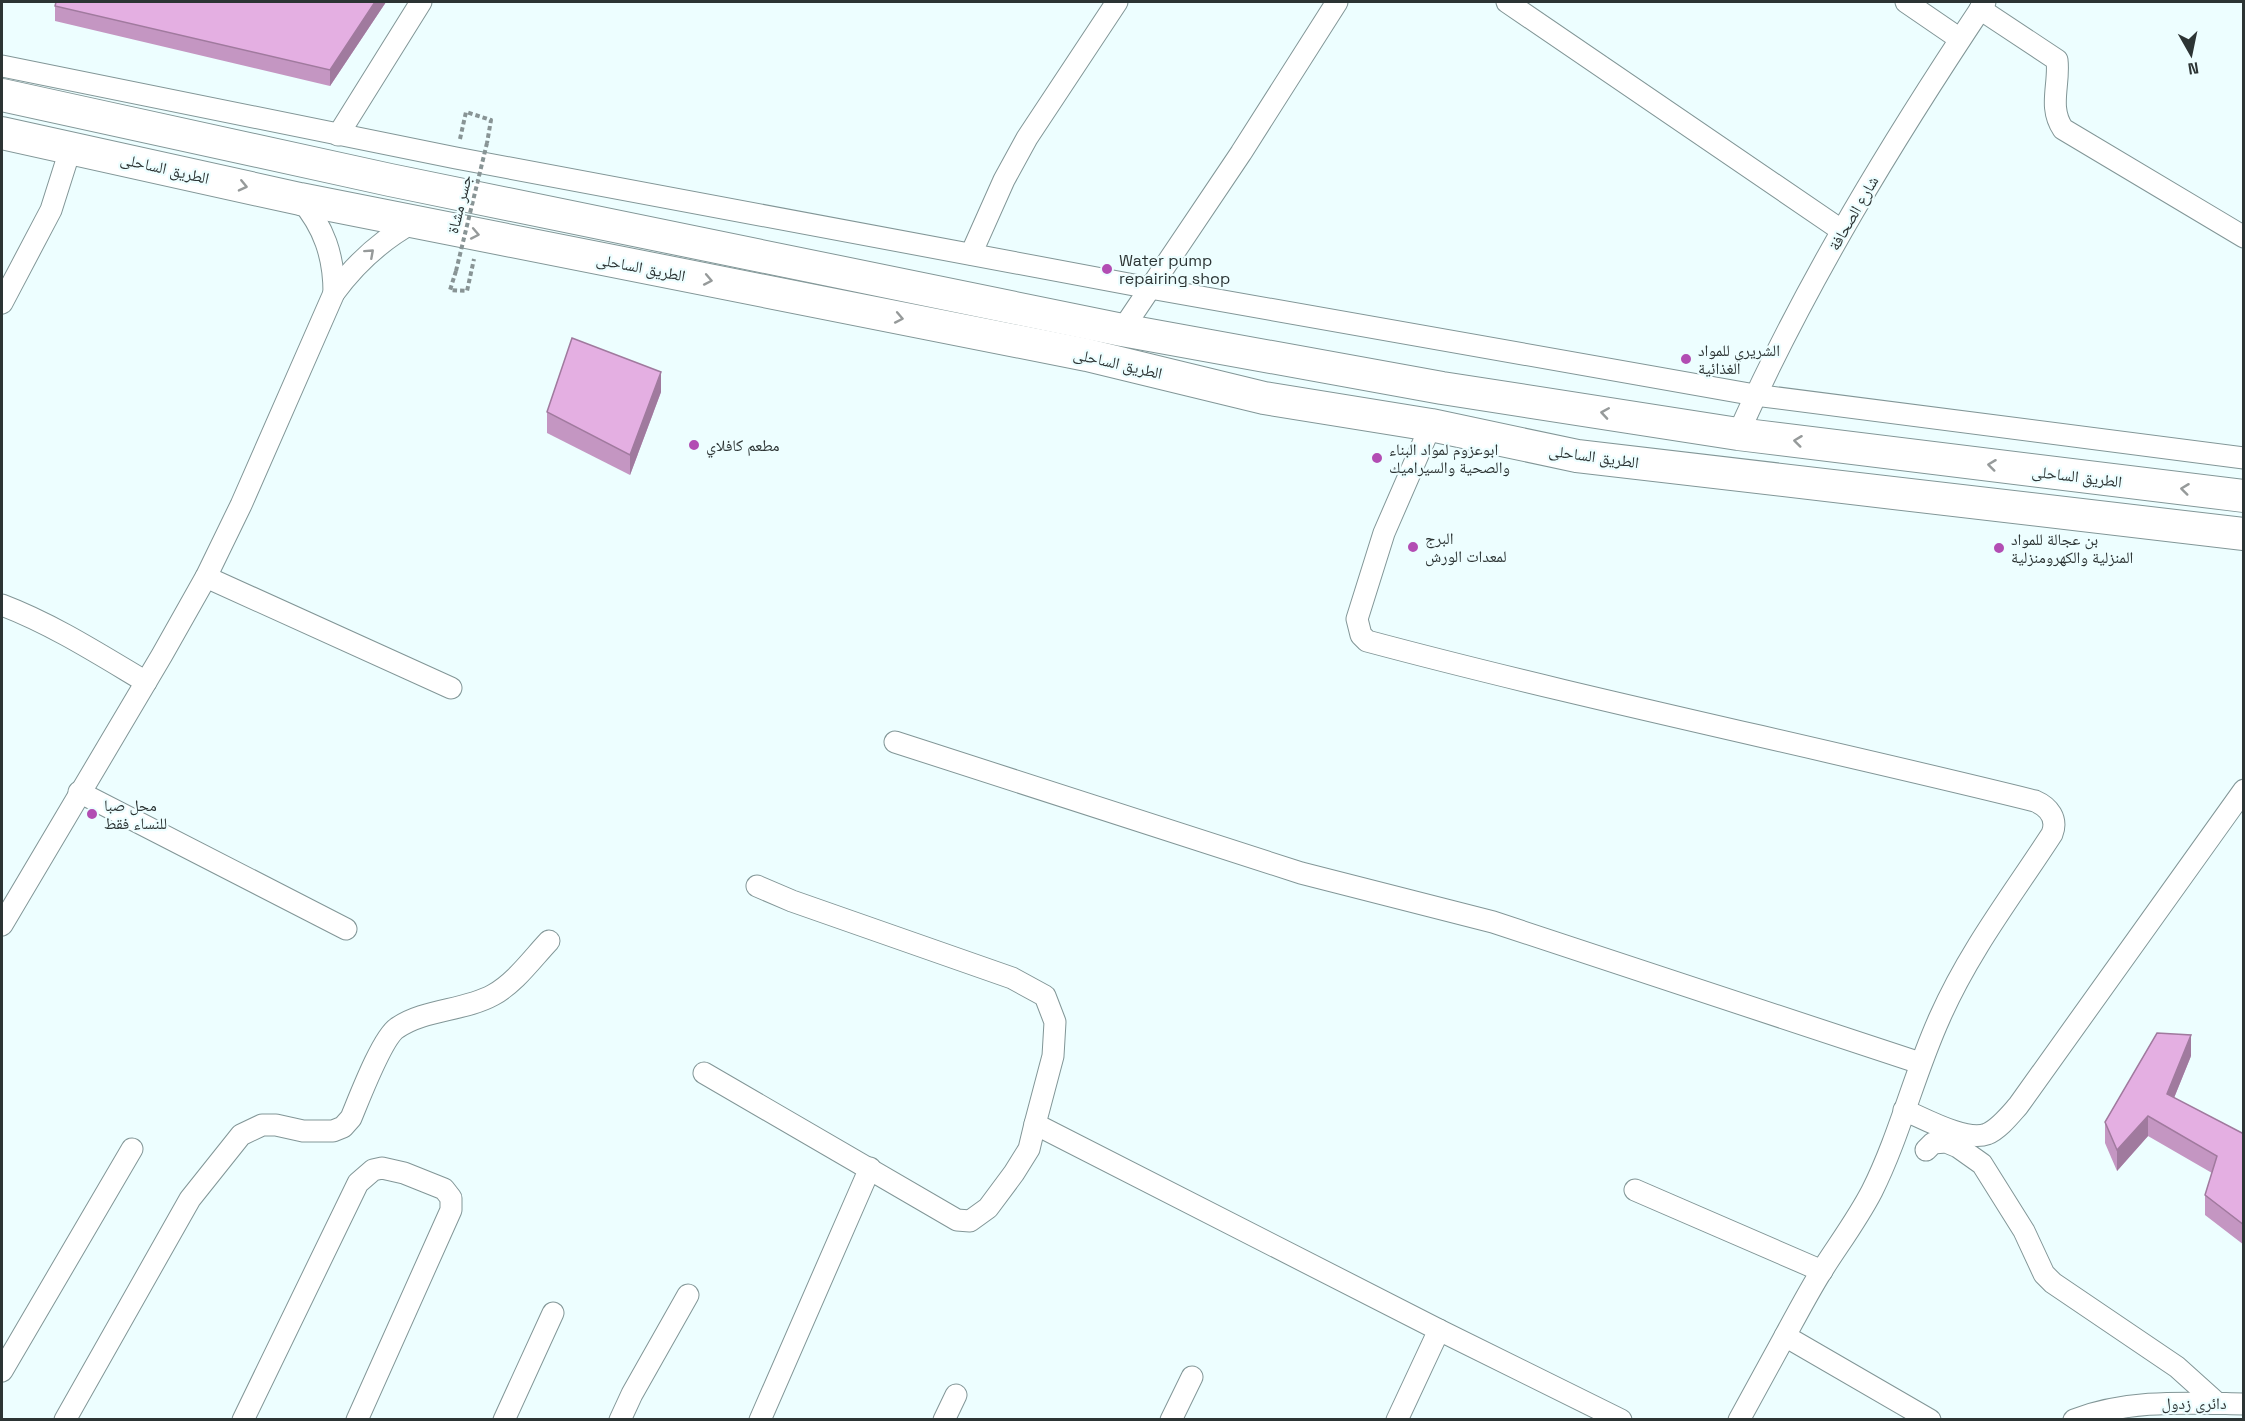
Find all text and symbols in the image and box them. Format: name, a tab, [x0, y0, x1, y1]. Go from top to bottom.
north arrow	[2161, 24, 2221, 84]
text: N	[2186, 57, 2200, 80]
street label: الطريق الساحلى	[118, 148, 211, 189]
street label: شارع الصحافة	[1824, 172, 1883, 254]
street label: جسر مشاة	[442, 173, 477, 236]
one-way arrow	[238, 179, 248, 192]
one-way arrow	[470, 227, 480, 240]
one-way arrow	[363, 249, 373, 260]
street label: الطريق الساحلى	[594, 249, 687, 286]
place label: Water pump repairing shop	[1119, 250, 1230, 289]
marker: Water pump repairing shop	[1100, 262, 1114, 276]
one-way arrow	[702, 273, 712, 286]
one-way arrow	[894, 311, 904, 324]
place label: الشريري للمواد الغذائية	[1698, 340, 1780, 379]
street label: الطريق الساحلى	[1071, 343, 1164, 384]
marker: الشريري للمواد الغذائية	[1679, 352, 1693, 366]
one-way arrow	[1601, 408, 1610, 420]
place label: مطعم كافلاي	[706, 435, 780, 458]
one-way arrow	[1794, 435, 1803, 448]
marker: مطعم كافلاي	[687, 438, 701, 452]
place label: ابوعزوم لمواد البناء والصحية والسيراميك	[1389, 439, 1510, 478]
street label: الطريق الساحلى	[1548, 440, 1640, 473]
marker: ابوعزوم لمواد البناء والصحية والسيراميك	[1370, 451, 1384, 465]
one-way arrow	[1987, 459, 1997, 472]
street label: الطريق الساحلى	[2031, 461, 2123, 492]
one-way arrow	[2181, 483, 2190, 496]
place label: البرج لمعدات الورش	[1425, 528, 1507, 567]
place label: بن عجالة للمواد المنزلية والكهرومنزلية	[2011, 529, 2133, 568]
marker: البرج لمعدات الورش	[1406, 540, 1420, 554]
marker: بن عجالة للمواد المنزلية والكهرومنزلية	[1992, 541, 2006, 555]
place label: محل صبا للنساء فقط	[104, 795, 167, 834]
marker: محل صبا للنساء فقط	[85, 807, 99, 821]
street label: دائرى زدول	[2161, 1393, 2227, 1414]

